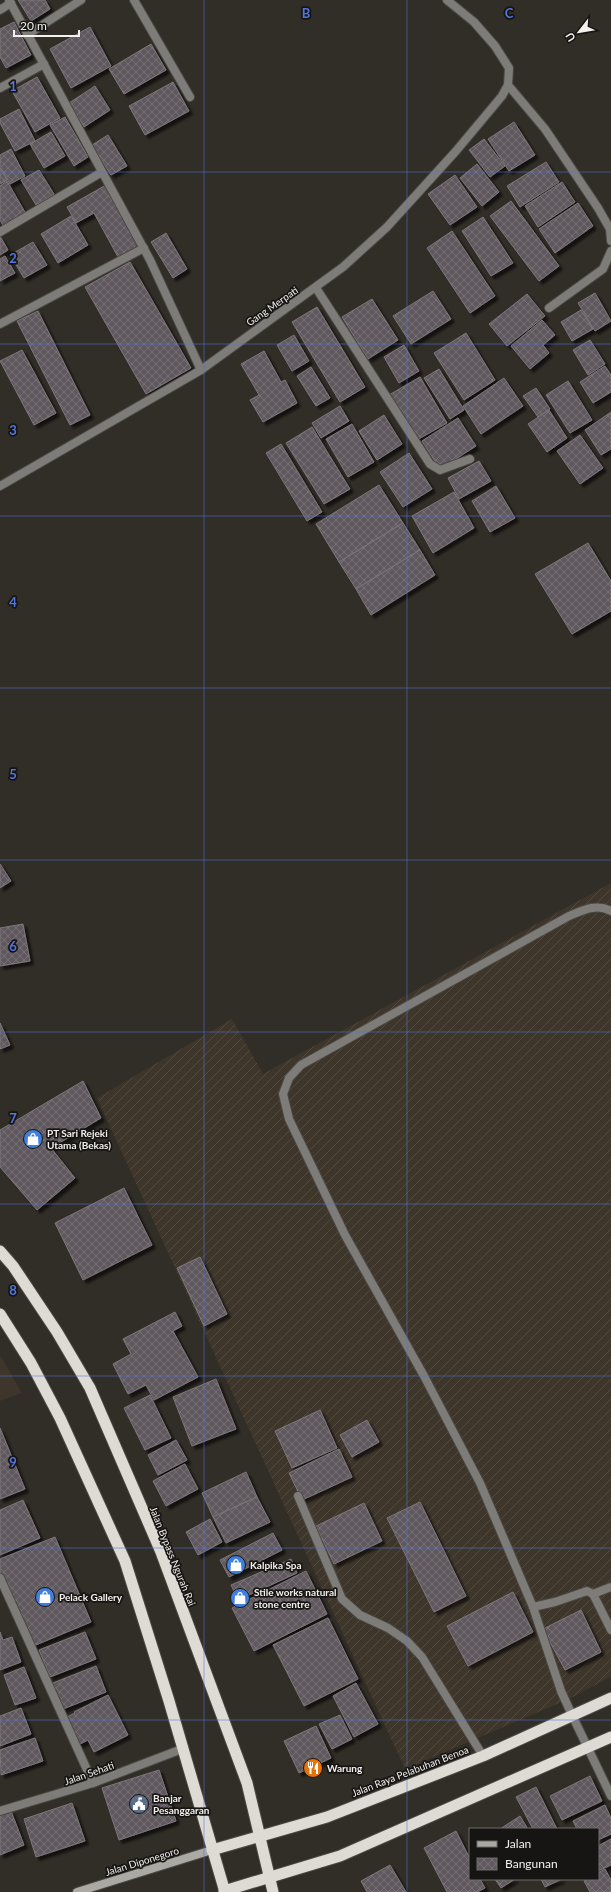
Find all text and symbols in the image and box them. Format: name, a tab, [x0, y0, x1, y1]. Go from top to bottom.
text: B	[302, 5, 311, 21]
text: C	[505, 5, 514, 21]
scale bar	[14, 12, 79, 38]
north arrow	[559, 12, 599, 52]
text: 20 m	[20, 18, 47, 33]
text: U	[562, 31, 578, 44]
text: 1	[9, 78, 17, 94]
text: 2	[9, 250, 17, 266]
street label: Gang Merpati	[244, 284, 300, 328]
text: 3	[9, 422, 17, 438]
text: 4	[9, 594, 17, 610]
text: 5	[9, 766, 17, 782]
text: 6	[9, 938, 17, 954]
text: 7	[9, 1110, 17, 1126]
place label: PT Sari Rejeki Utama (Bekas)	[47, 1127, 111, 1151]
shop icon: PT Sari Rejeki Utama (Bekas)	[22, 1128, 44, 1150]
text: 8	[9, 1282, 17, 1298]
text: 9	[9, 1454, 17, 1470]
street label: Jalan Bypass Ngurah Rai	[148, 1505, 198, 1607]
shop icon: Kalpika Spa	[225, 1554, 247, 1576]
place label: Kalpika Spa	[250, 1559, 302, 1571]
shop icon: Pelack Gallery	[34, 1586, 56, 1608]
place label: Stile works natural stone centre	[254, 1586, 337, 1610]
shop icon: Stile works natural stone centre	[229, 1587, 251, 1609]
place label: Pelack Gallery	[59, 1591, 123, 1603]
street label: Jalan Raya Pelabuhan Benoa	[350, 1743, 470, 1799]
restaurant icon: Warung	[302, 1757, 324, 1779]
street label: Jalan Sehati	[63, 1759, 115, 1787]
place label: Warung	[327, 1762, 363, 1774]
place label: Banjar Pesanggaran	[153, 1792, 210, 1816]
public building icon: Banjar Pesanggaran	[128, 1793, 150, 1815]
legend	[469, 1828, 599, 1880]
text: Jalan	[505, 1836, 531, 1851]
street label: Jalan Diponegoro	[104, 1844, 181, 1878]
text: Bangunan	[505, 1856, 558, 1871]

